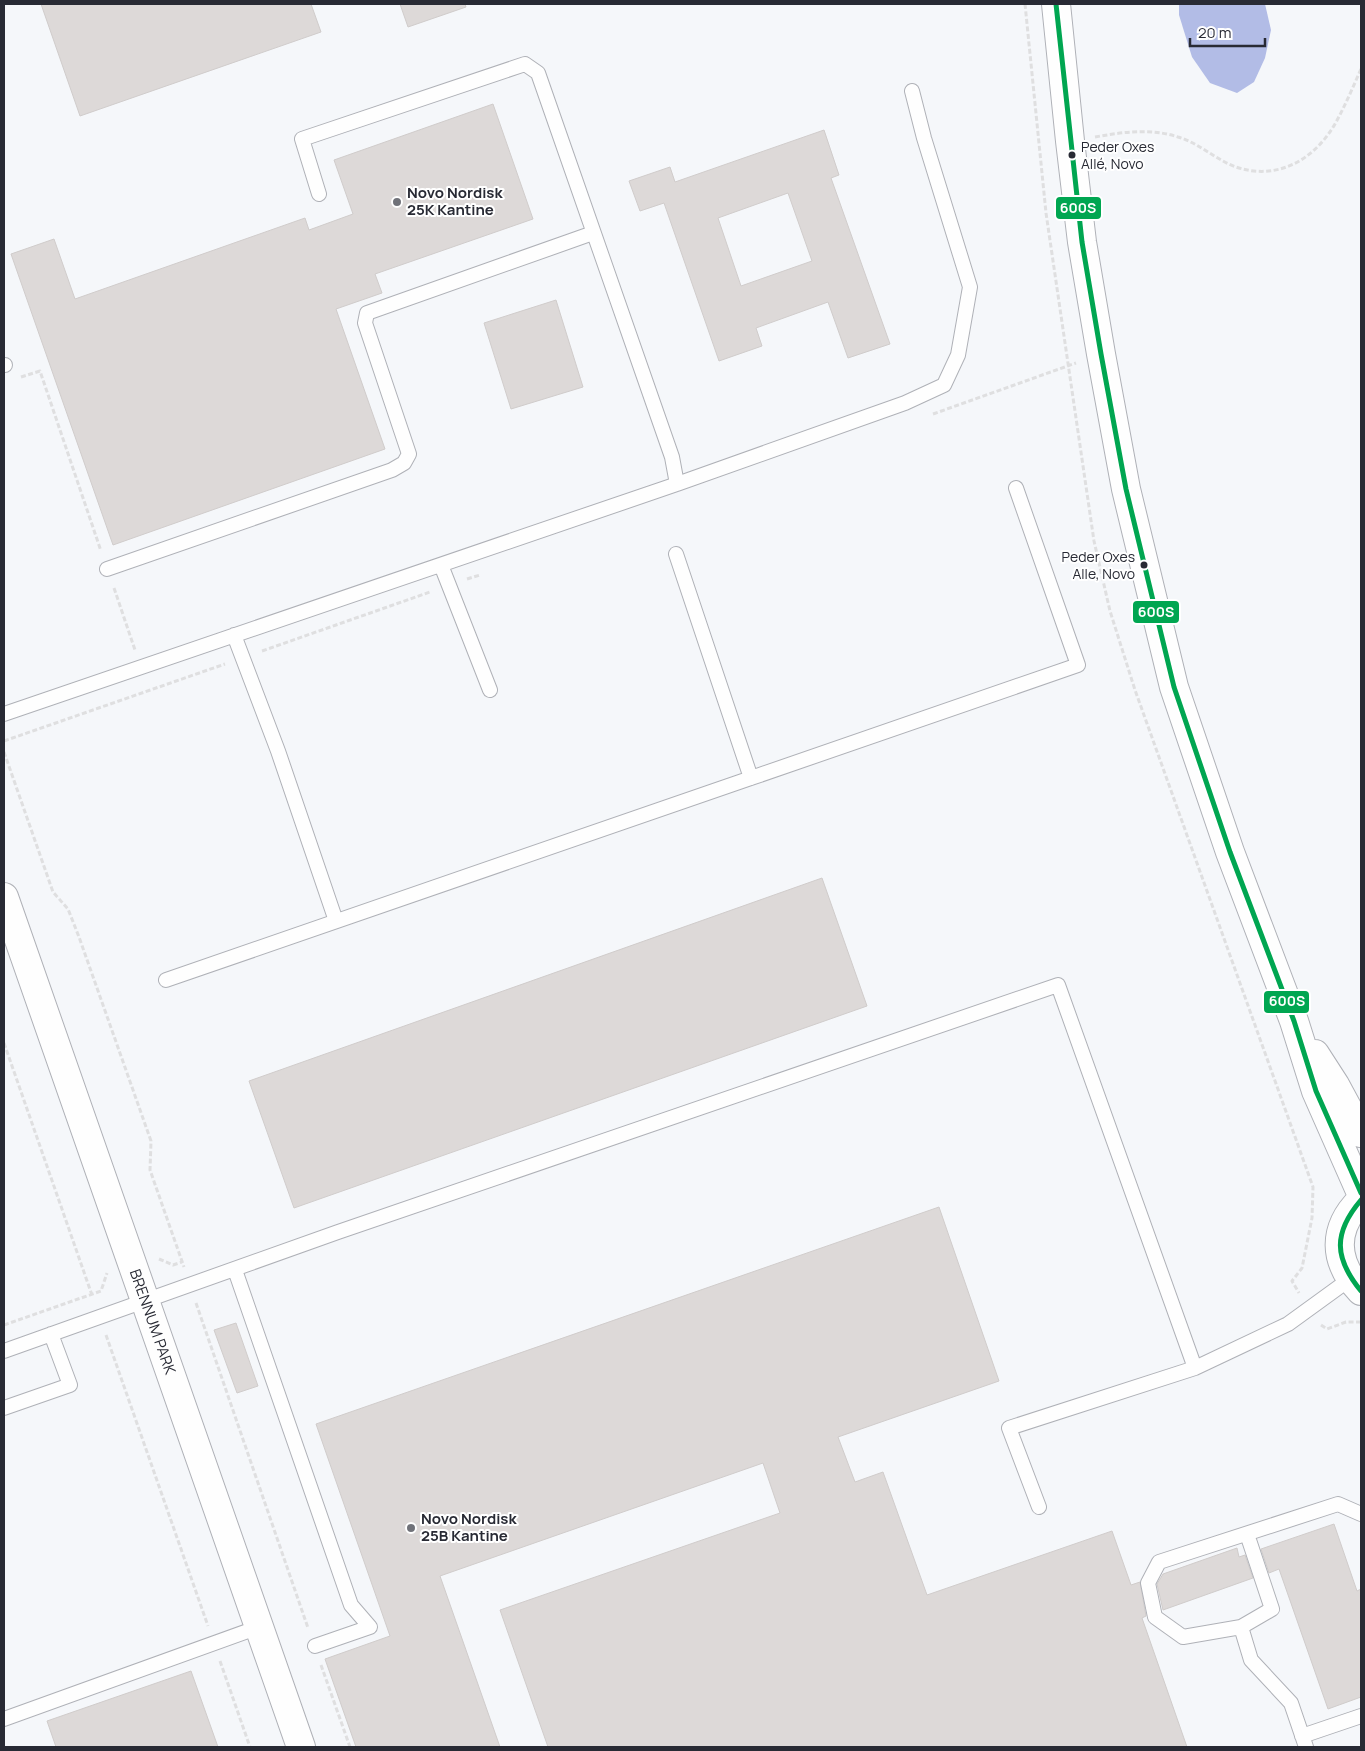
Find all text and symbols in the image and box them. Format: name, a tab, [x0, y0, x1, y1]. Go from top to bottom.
scale bar	[1190, 15, 1265, 47]
text: 20 m	[1198, 22, 1231, 43]
place label: Peder Oxes Allé, Novo	[1081, 137, 1154, 173]
marker: Peder Oxes Allé, Novo	[1067, 150, 1077, 160]
place label: Novo Nordisk 25K Kantine	[407, 182, 503, 220]
marker: Novo Nordisk 25K Kantine	[391, 196, 403, 208]
line badge: 600S	[1055, 196, 1102, 220]
text: 600S	[1060, 198, 1096, 217]
place label: Peder Oxes Alle, Novo	[1062, 547, 1135, 583]
marker: Peder Oxes Alle, Novo	[1139, 560, 1149, 570]
line badge: 600S	[1132, 600, 1180, 624]
text: 600S	[1138, 602, 1174, 621]
line badge: 600S	[1263, 990, 1310, 1014]
text: 600S	[1269, 991, 1305, 1010]
street label: BRENNUM PARK	[125, 1266, 181, 1377]
place label: Novo Nordisk 25B Kantine	[421, 1508, 517, 1546]
marker: Novo Nordisk 25B Kantine	[405, 1522, 417, 1534]

